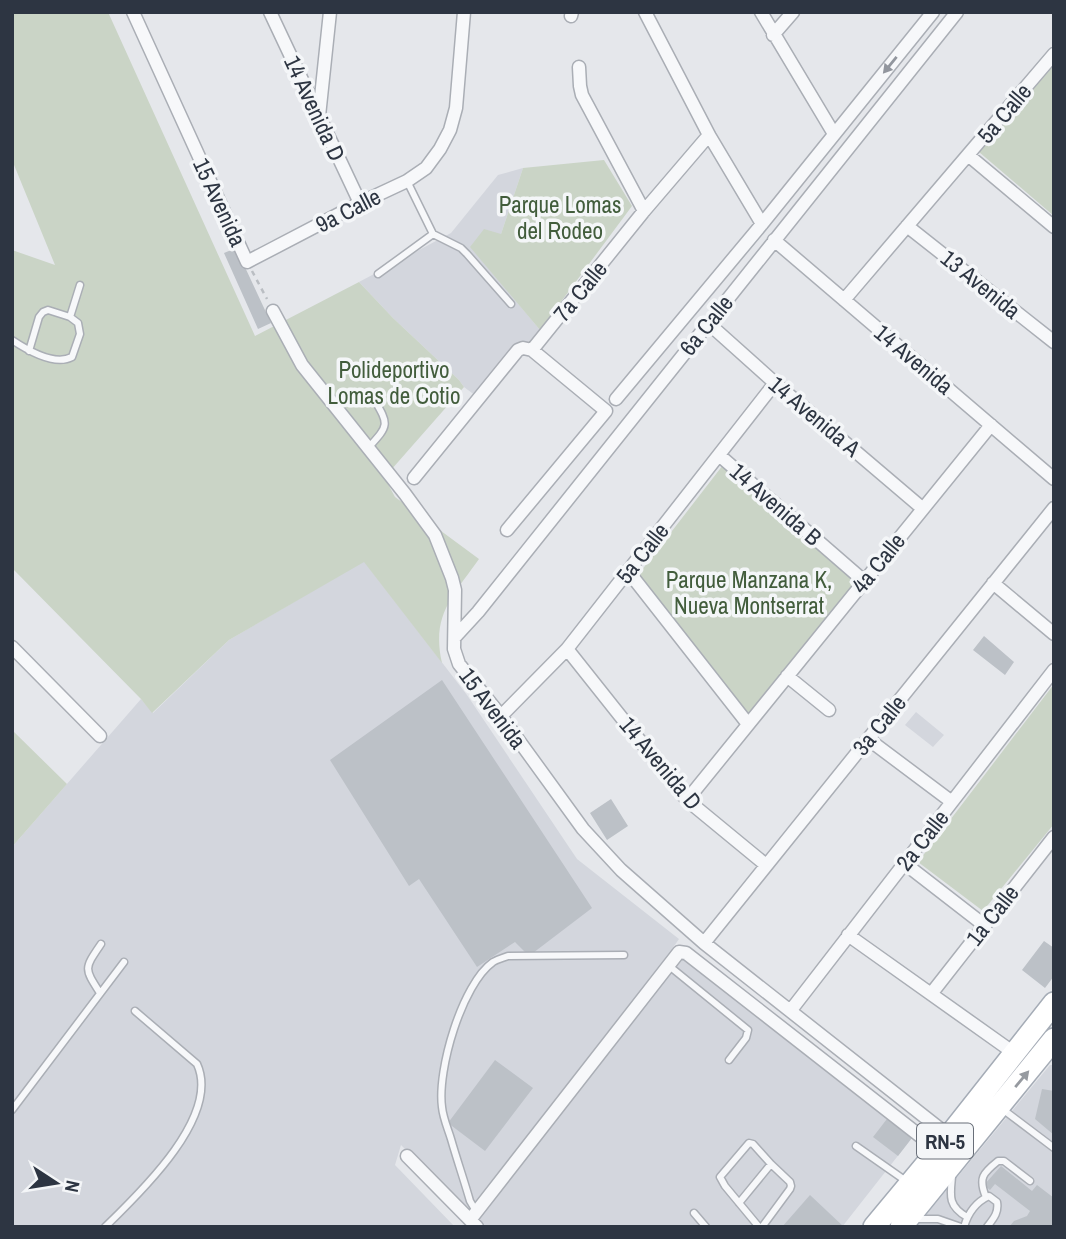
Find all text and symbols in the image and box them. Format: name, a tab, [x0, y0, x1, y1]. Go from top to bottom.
street label: 14 Avenida D	[277, 50, 353, 166]
one-way arrow	[883, 57, 898, 74]
street label: 5a Calle	[970, 77, 1038, 149]
street label: 15 Avenida	[186, 153, 254, 252]
street label: 9a Calle	[310, 180, 386, 240]
park label: Parque Lomas del Rodeo	[499, 189, 621, 246]
street label: 13 Avenida	[935, 242, 1028, 326]
street label: 7a Calle	[546, 254, 614, 328]
street label: 6a Calle	[672, 288, 740, 362]
street label: 14 Avenida	[868, 317, 960, 401]
park label: Polideportivo Lomas de Cotio	[327, 354, 461, 411]
street label: 14 Avenida A	[763, 368, 868, 464]
street label: 14 Avenida B	[724, 456, 828, 552]
street label: 5a Calle	[608, 516, 676, 590]
street label: 4a Calle	[844, 526, 912, 600]
park label: Parque Manzana K, Nueva Montserrat	[666, 564, 832, 621]
street label: 15 Avenida	[452, 661, 534, 755]
street label: 3a Calle	[845, 688, 913, 762]
street label: 14 Avenida D	[613, 710, 709, 816]
street label: 2a Calle	[888, 803, 956, 877]
street label: 1a Calle	[958, 878, 1026, 952]
one-way arrow	[1014, 1071, 1029, 1088]
road number: RN-5	[917, 1124, 973, 1158]
north arrow	[21, 1148, 91, 1218]
text: N	[59, 1178, 87, 1195]

